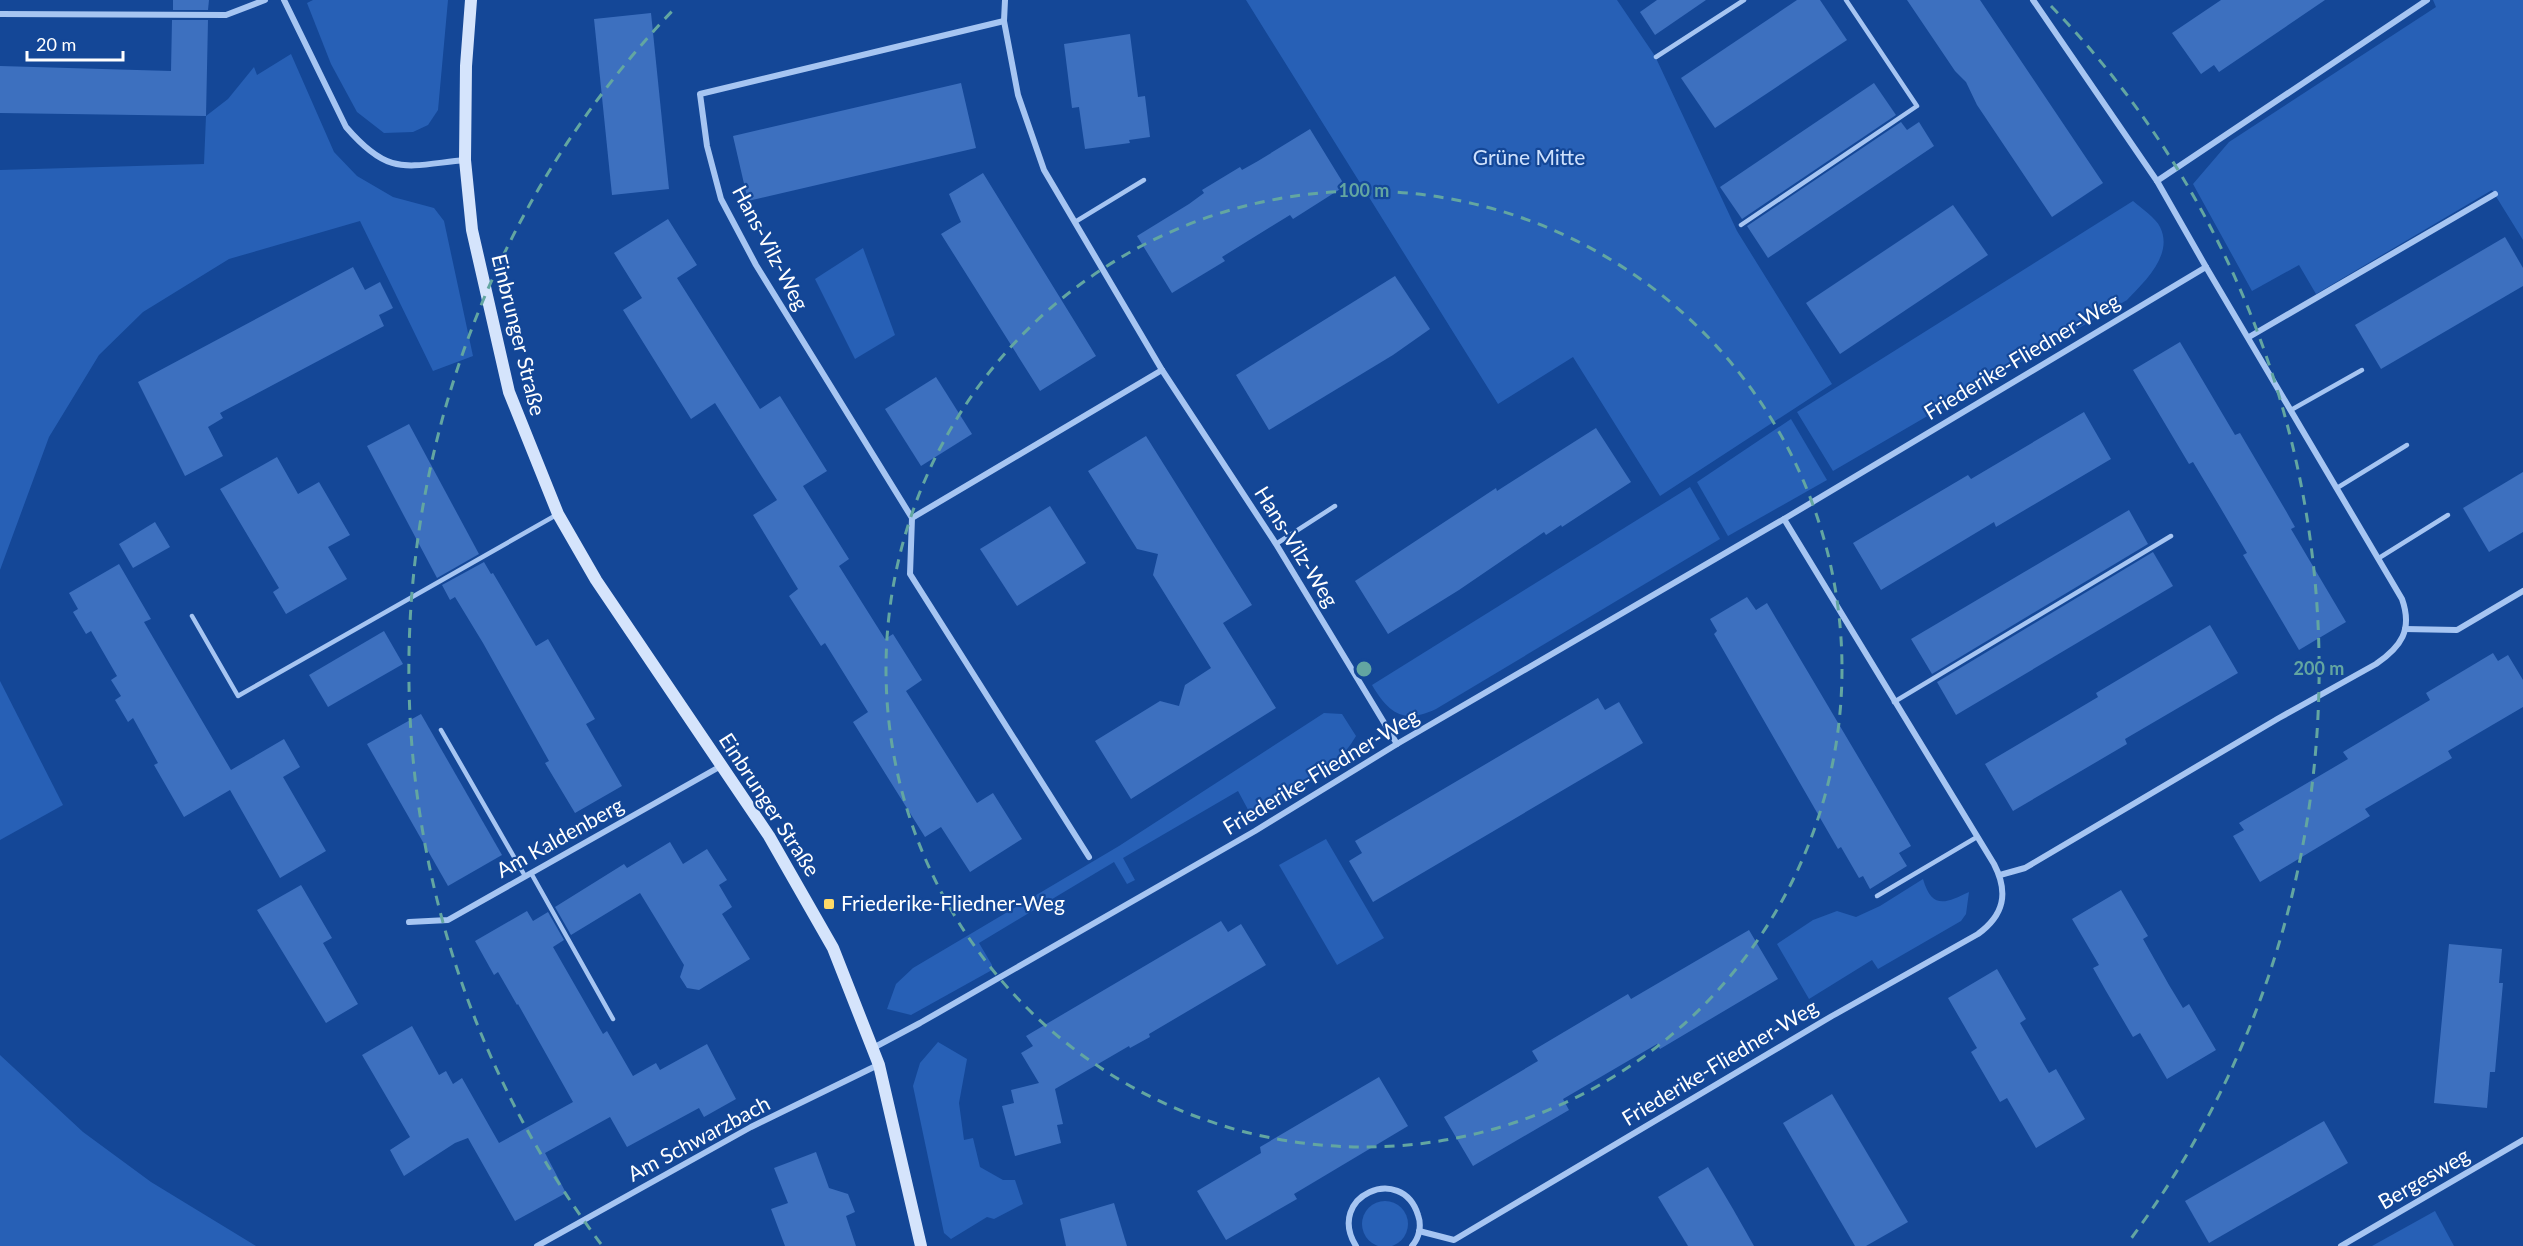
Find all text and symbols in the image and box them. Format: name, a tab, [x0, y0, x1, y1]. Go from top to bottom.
scale bar	[27, 24, 123, 62]
text: 20 m	[36, 33, 76, 55]
park label: Grüne Mitte	[1473, 144, 1585, 169]
text: 100 m	[1339, 179, 1389, 201]
street label: Hans-Vilz-Weg	[728, 181, 815, 314]
street label: Einbrunger Straße	[487, 251, 552, 418]
street label: Friederike-Fliedner-Weg	[1919, 287, 2124, 424]
street label: Hans-Vilz-Weg	[1250, 481, 1344, 611]
text: 200 m	[2294, 657, 2344, 679]
centre of rings	[1354, 659, 1374, 679]
street label: Friederike-Fliedner-Weg	[1218, 702, 1423, 839]
street label: Einbrunger Straße	[715, 728, 826, 880]
street label: Am Kaldenberg	[491, 791, 627, 882]
place label: Friederike-Fliedner-Weg	[841, 890, 1065, 915]
marker: Friederike-Fliedner-Weg	[822, 897, 836, 911]
street label: Friederike-Fliedner-Weg	[1617, 993, 1822, 1130]
street label: Am Schwarzbach	[623, 1090, 774, 1186]
street label: Bergesweg	[2373, 1142, 2473, 1214]

